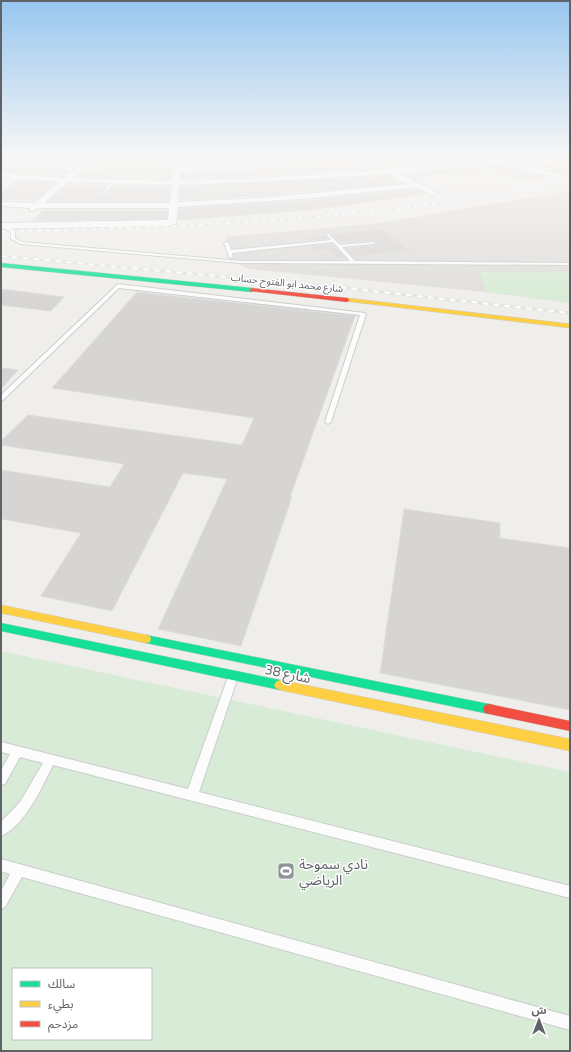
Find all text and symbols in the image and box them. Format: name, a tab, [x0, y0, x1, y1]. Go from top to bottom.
street label: شارع محمد ابو الفتوح حساب	[230, 270, 344, 296]
street label: شارع 38	[263, 658, 313, 689]
place label: نادي سموحة الرياضي	[299, 853, 368, 891]
sports icon: نادي سموحة الرياضي	[276, 861, 296, 881]
legend	[12, 968, 152, 1040]
text: سالك	[48, 974, 75, 993]
text: بطيء	[48, 994, 74, 1014]
north arrow	[519, 1000, 559, 1040]
text: ش	[531, 1002, 547, 1018]
text: مزدحم	[48, 1014, 78, 1033]

